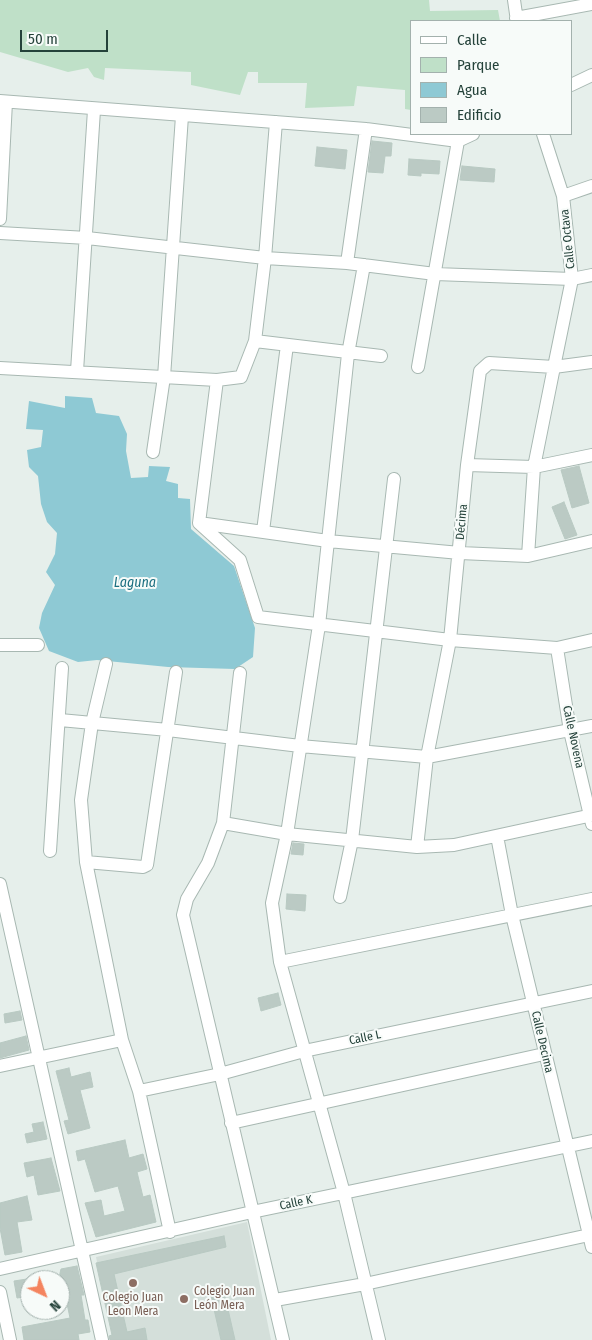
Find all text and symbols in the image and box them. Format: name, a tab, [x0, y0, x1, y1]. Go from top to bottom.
scale bar	[22, 20, 110, 52]
legend	[410, 20, 572, 135]
text: 50 m	[28, 30, 58, 48]
text: Calle	[457, 31, 487, 49]
text: Parque	[457, 56, 500, 74]
text: Agua	[457, 81, 487, 99]
text: Edificio	[457, 106, 502, 124]
street label: Calle Octava	[558, 208, 578, 270]
street label: Décima	[453, 503, 471, 541]
water label: Laguna	[114, 575, 156, 591]
street label: Calle Novena	[559, 704, 587, 770]
street label: Calle Decima	[528, 1010, 556, 1074]
street label: Calle L	[348, 1028, 382, 1048]
street label: Calle K	[278, 1193, 314, 1213]
north arrow	[20, 1270, 70, 1320]
marker: Colegio Juan Leon Mera	[127, 1277, 139, 1289]
place label: Colegio Juan León Mera	[194, 1285, 255, 1313]
place label: Colegio Juan Leon Mera	[103, 1291, 163, 1319]
marker: Colegio Juan León Mera	[178, 1293, 190, 1305]
text: N	[46, 1297, 64, 1315]

